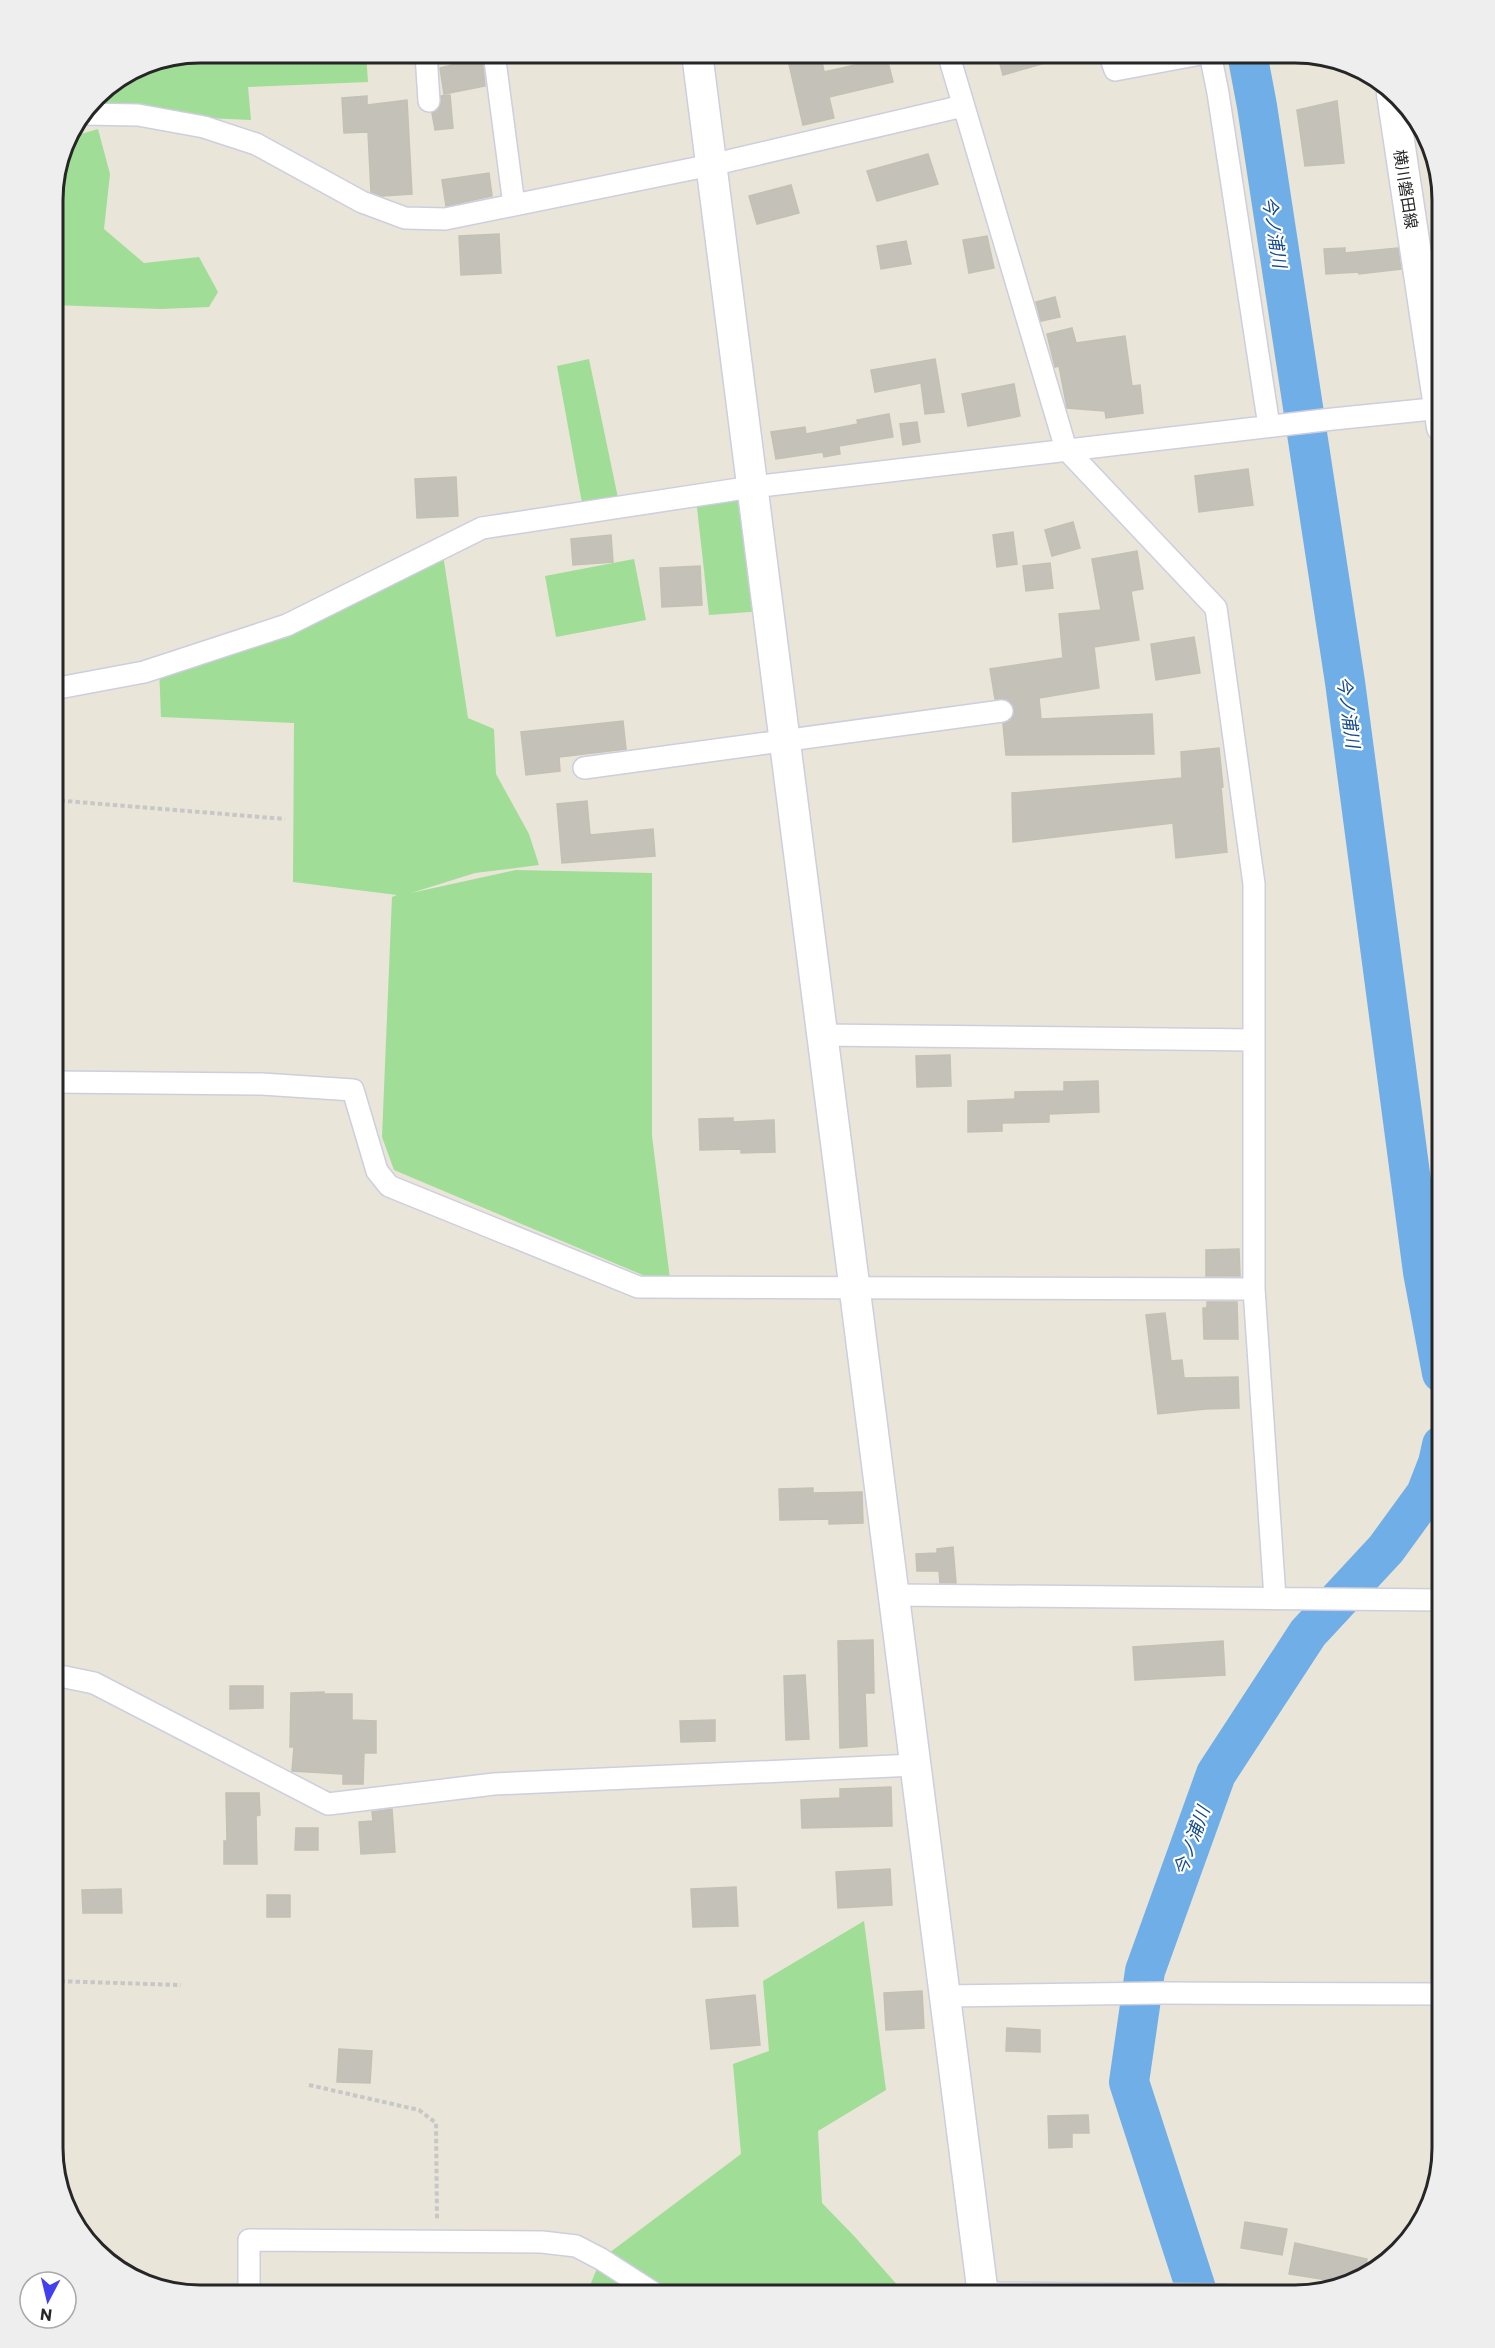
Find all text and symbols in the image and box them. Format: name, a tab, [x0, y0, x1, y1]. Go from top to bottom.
street label: 横川磐田線	[1391, 148, 1422, 230]
water label: 今ノ浦川	[1258, 195, 1292, 271]
water label: 今ノ浦川	[1333, 675, 1365, 751]
water label: 今ノ浦川	[1168, 1801, 1214, 1878]
north arrow	[18, 2270, 78, 2330]
text: N	[39, 2305, 53, 2326]

